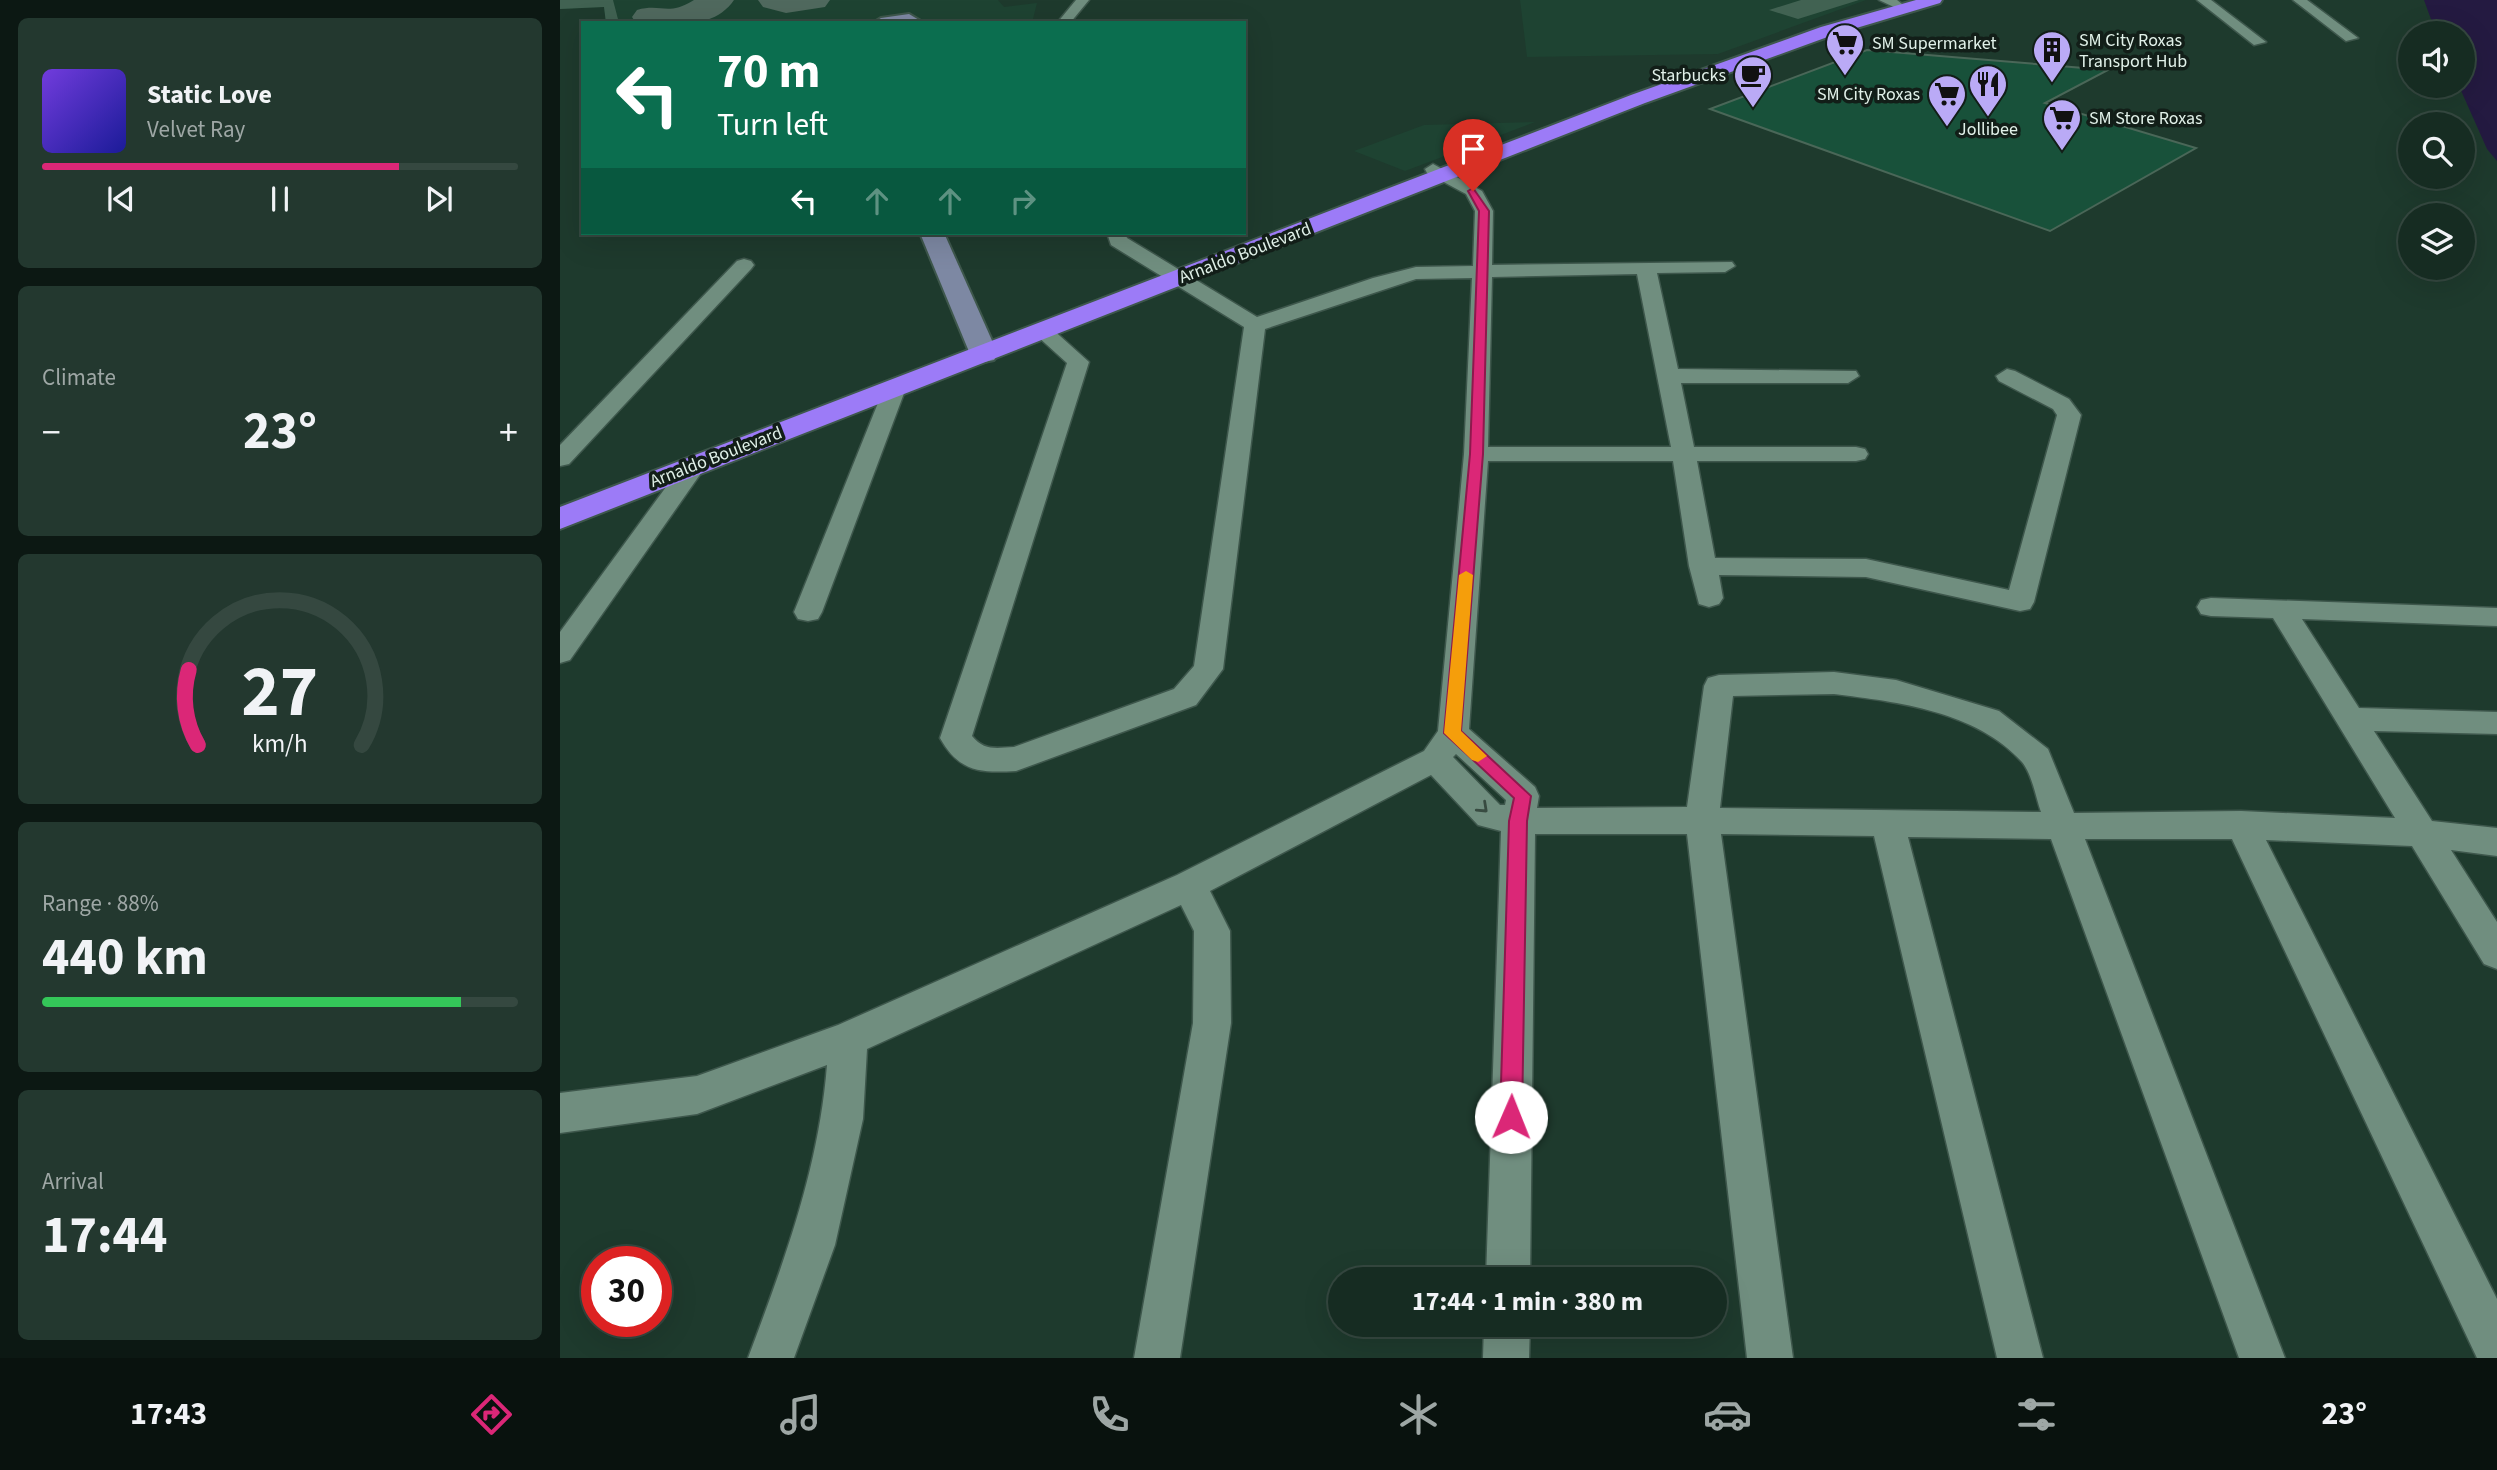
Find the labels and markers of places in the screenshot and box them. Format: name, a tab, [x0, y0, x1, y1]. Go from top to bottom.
supermarket icon: SM Supermarket	[1824, 22, 1866, 77]
place label: SM City Roxas Transport Hub	[2079, 28, 2187, 74]
building icon: SM City Roxas Transport Hub	[2031, 29, 2073, 84]
place label: SM Supermarket	[1872, 31, 1997, 56]
cafe icon: Starbucks	[1732, 54, 1774, 109]
place label: Starbucks	[1651, 63, 1726, 88]
restaurant icon: Jollibee	[1967, 63, 2009, 118]
supermarket icon: SM City Roxas	[1926, 73, 1968, 128]
place label: SM City Roxas	[1817, 82, 1920, 107]
supermarket icon: SM Store Roxas	[2041, 97, 2083, 152]
place label: SM Store Roxas	[2089, 106, 2203, 131]
place label: Jollibee	[1958, 117, 2018, 142]
pin	[1443, 119, 1503, 191]

